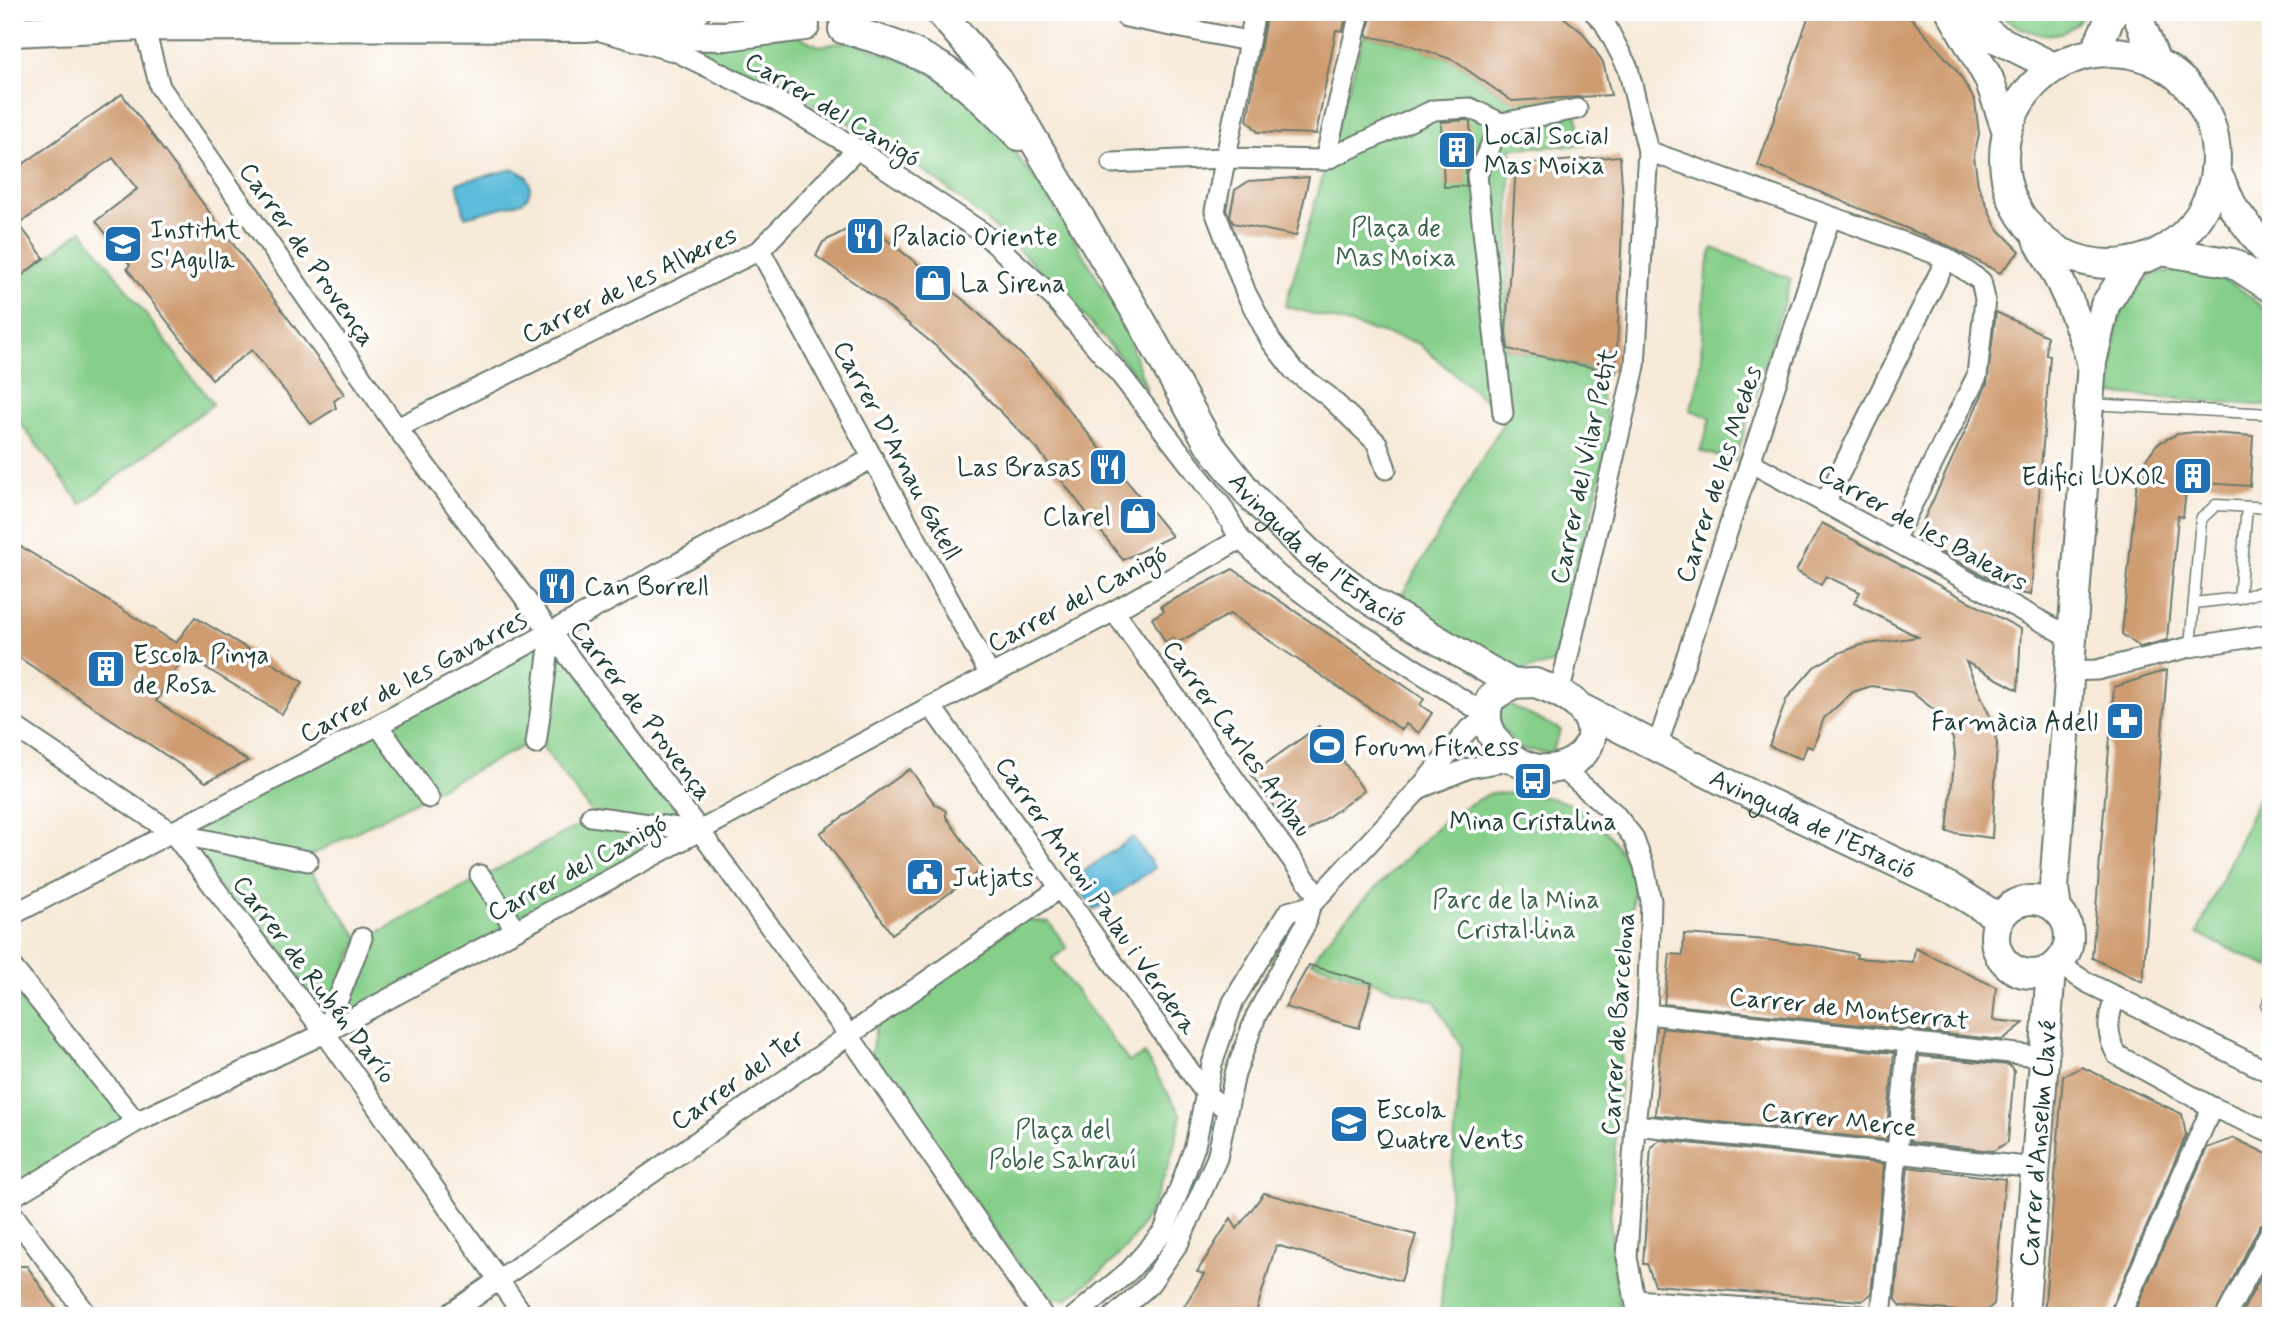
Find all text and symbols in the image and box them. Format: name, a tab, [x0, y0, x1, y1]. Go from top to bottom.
street label: Carrer del Canigó	[737, 45, 926, 178]
place label: Local Social Mas Moixa	[1484, 120, 1608, 184]
building icon: Local Social Mas Moixa	[1436, 129, 1478, 171]
street label: Carrer de Provença	[230, 156, 383, 354]
park label: Plaça de Mas Moixa	[1336, 212, 1456, 276]
place label: Institut S'Agulla	[150, 214, 241, 278]
restaurant icon: Palacio Oriente	[844, 215, 886, 257]
street label: Carrer de les Alberes	[516, 219, 743, 353]
place label: Palacio Oriente	[892, 221, 1058, 255]
school or university icon: Institut S'Agulla	[102, 223, 144, 265]
shop icon: La Sirena	[912, 262, 954, 304]
place label: La Sirena	[960, 268, 1066, 302]
street label: Carrer D'Arnau Gatell	[824, 335, 968, 567]
street label: Carrer del Vilar Petit	[1543, 345, 1627, 588]
street label: Carrer de les Medes	[1669, 362, 1771, 588]
restaurant icon: Las Brasas	[1087, 446, 1129, 488]
place label: Las Brasas	[957, 452, 1081, 486]
building icon: Edifici LUXOR	[2172, 455, 2214, 497]
street label: Carrer de les Balears	[1811, 457, 2033, 601]
place label: Edifici LUXOR	[2021, 461, 2166, 495]
street label: Avinguda de l'Estació	[1220, 466, 1412, 637]
shop icon: Clarel	[1117, 495, 1159, 537]
place label: Clarel	[1042, 501, 1111, 535]
street label: Carrer del Canigó	[982, 538, 1175, 663]
restaurant icon: Can Borrell	[536, 565, 578, 607]
place label: Can Borrell	[584, 571, 709, 605]
street label: Carrer de les Gavarres	[294, 603, 534, 752]
street label: Carrer de Provença	[561, 614, 719, 808]
street label: Carrer Carles Aribau	[1154, 634, 1319, 844]
place label: Escola Pinya de Rosa	[133, 639, 269, 703]
building icon: Escola Pinya de Rosa	[85, 648, 127, 690]
pharmacy icon: Farmàcia Adell	[2104, 700, 2146, 742]
place label: Farmàcia Adell	[1931, 706, 2098, 740]
sports icon: Forum Fitness	[1306, 725, 1348, 767]
place label: Forum Fitness	[1354, 731, 1519, 765]
street label: Carrer Antoni Palau i Verdera	[986, 750, 1205, 1042]
bus stop icon: Mina Cristalina	[1512, 760, 1554, 802]
street label: Avinguda de l'Estació	[1703, 762, 1921, 888]
place label: Mina Cristalina	[1449, 806, 1617, 840]
street label: Carrer del Canigó	[482, 807, 675, 932]
public building icon: Jutjats	[904, 856, 946, 898]
place label: Jutjats	[952, 862, 1034, 896]
street label: Carrer de Rubén Darío	[224, 869, 403, 1091]
park label: Parc de la Mina Cristal·lina	[1432, 884, 1600, 948]
street label: Carrer de Barcelona	[1594, 911, 1644, 1137]
street label: Carrer de Montserrat	[1727, 980, 1970, 1039]
street label: Carrer d'Anselm Clavé	[2013, 1019, 2066, 1268]
street label: Carrer del Ter	[665, 1022, 812, 1139]
place label: Escola Quatre Vents	[1376, 1094, 1524, 1158]
street label: Carrer Merce	[1759, 1096, 1918, 1146]
school or university icon: Escola Quatre Vents	[1328, 1103, 1370, 1145]
park label: Plaça del Poble Sahrauí	[989, 1114, 1137, 1178]

